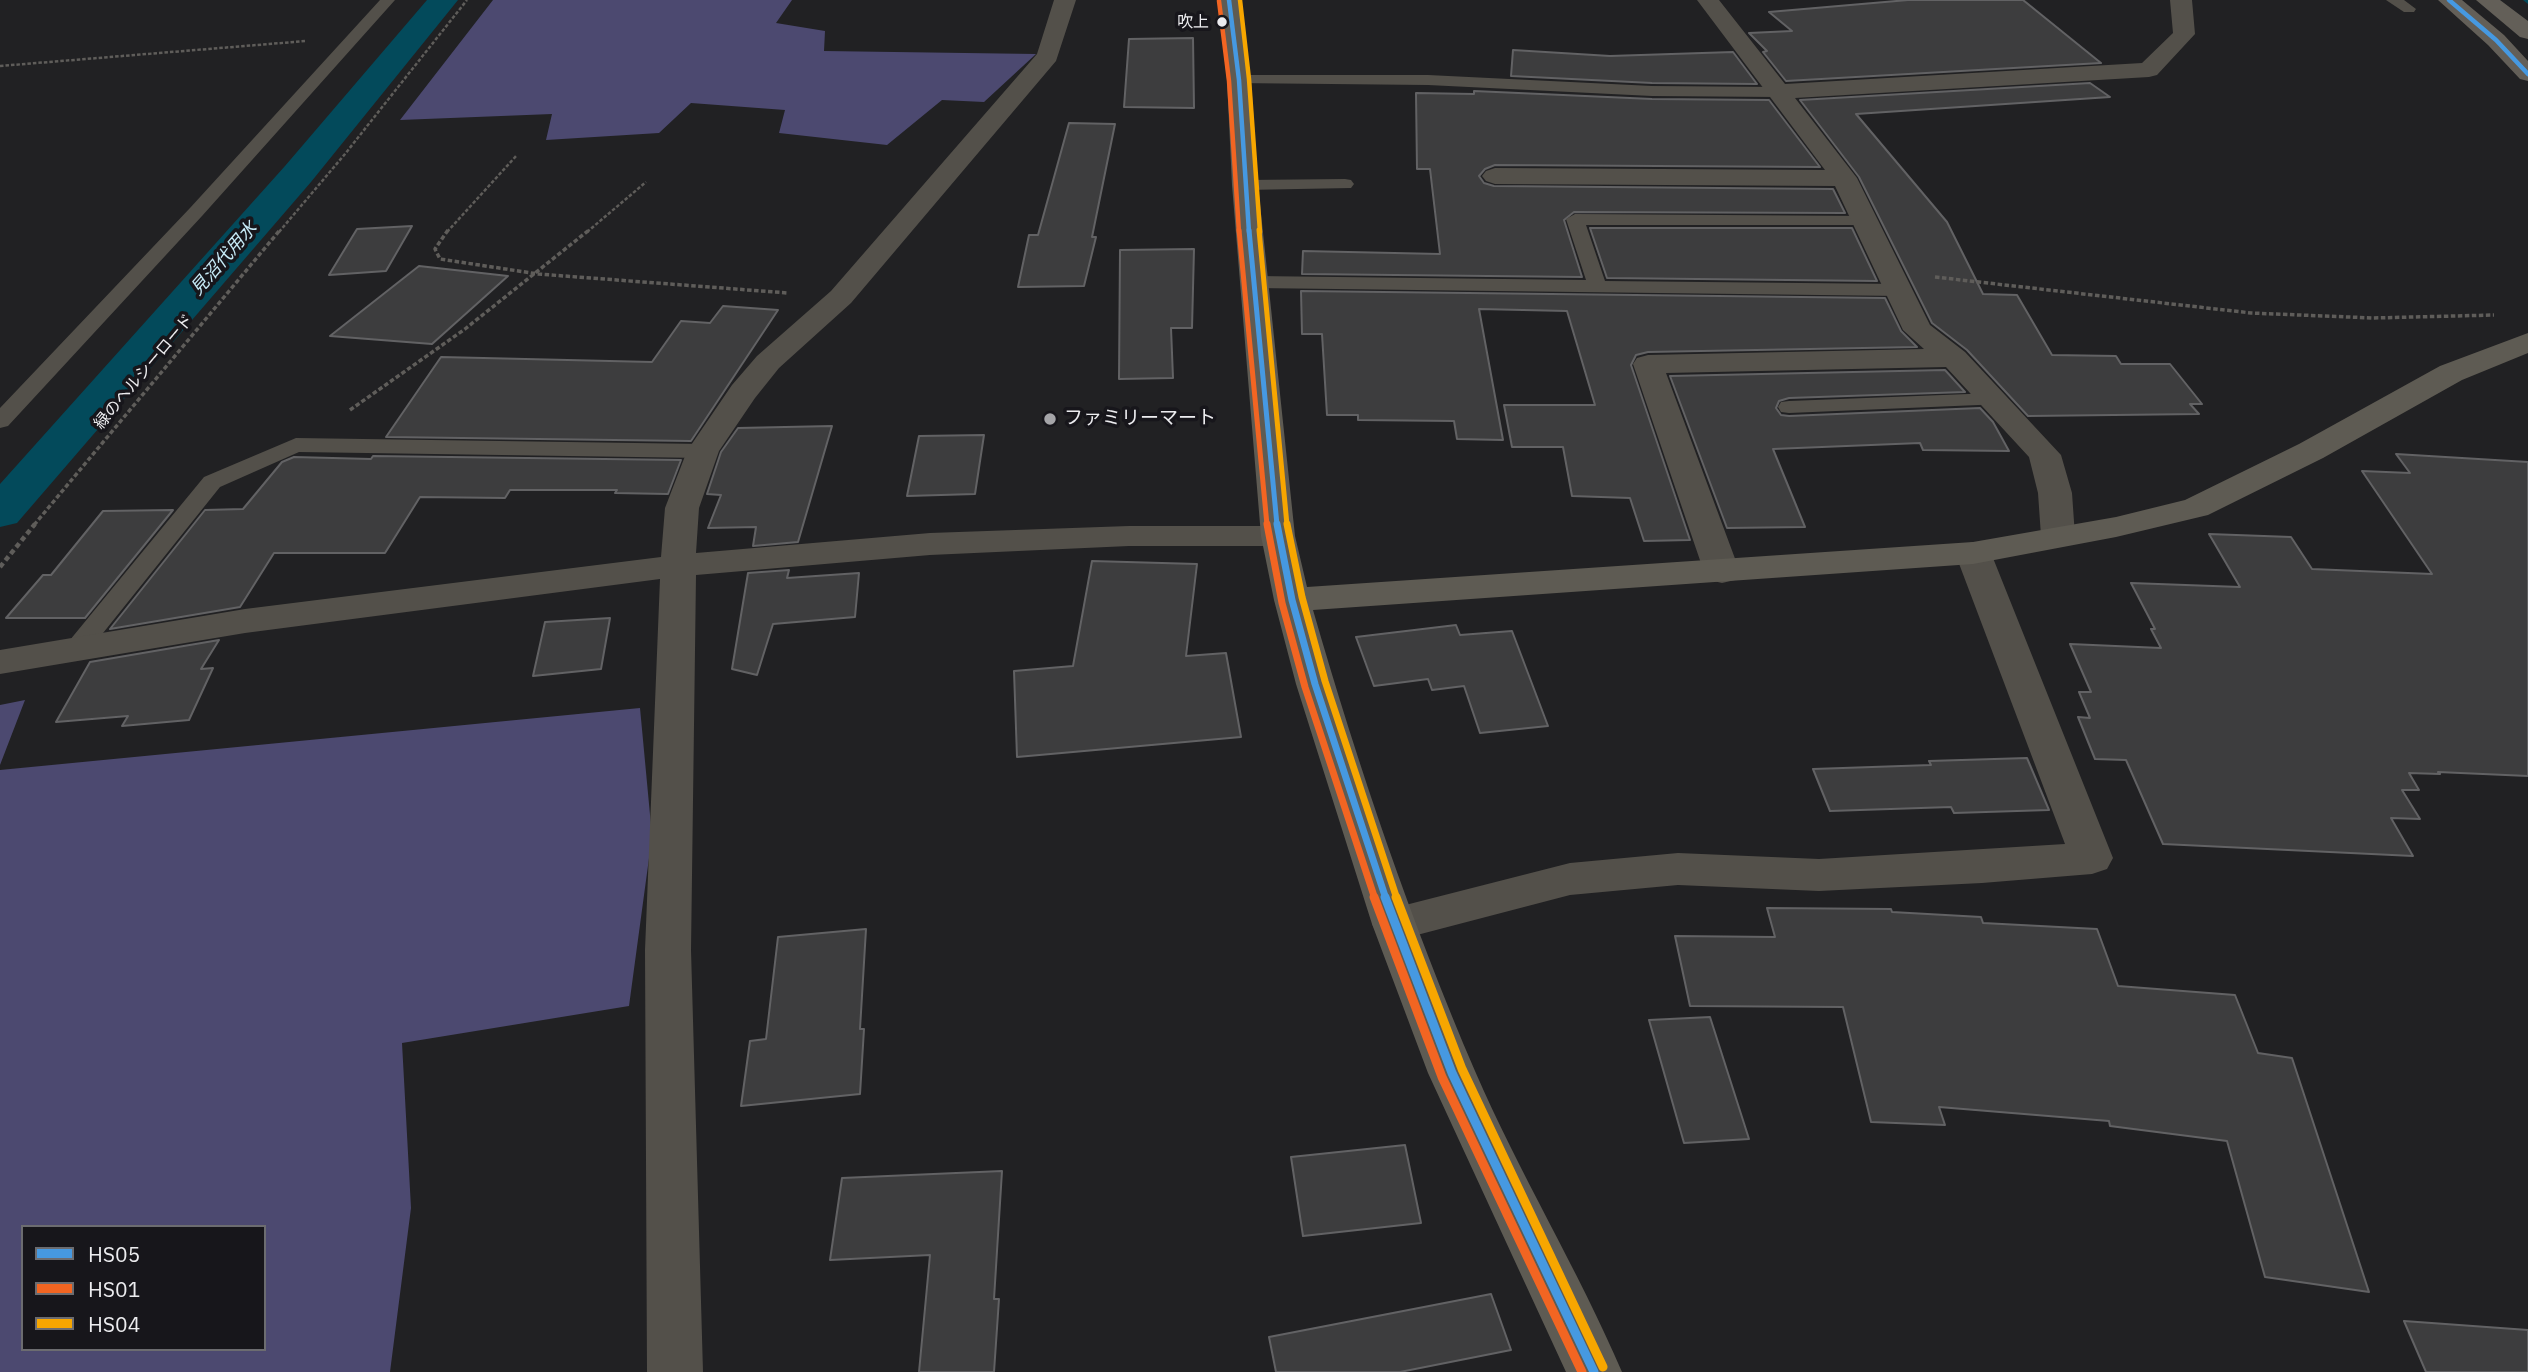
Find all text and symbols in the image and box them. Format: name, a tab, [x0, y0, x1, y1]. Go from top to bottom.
place label: 吹上	[1177, 12, 1209, 32]
marker: 吹上	[1215, 15, 1229, 29]
water label: 見沼代用水	[186, 218, 262, 300]
street label: 緑のヘルシーロード	[90, 311, 198, 433]
place label: ファミリーマート	[1064, 408, 1216, 430]
marker: ファミリーマート	[1042, 411, 1058, 427]
legend	[21, 1225, 266, 1351]
text: HS05	[88, 1240, 140, 1268]
text: HS01	[88, 1275, 140, 1303]
text: HS04	[88, 1310, 140, 1338]

